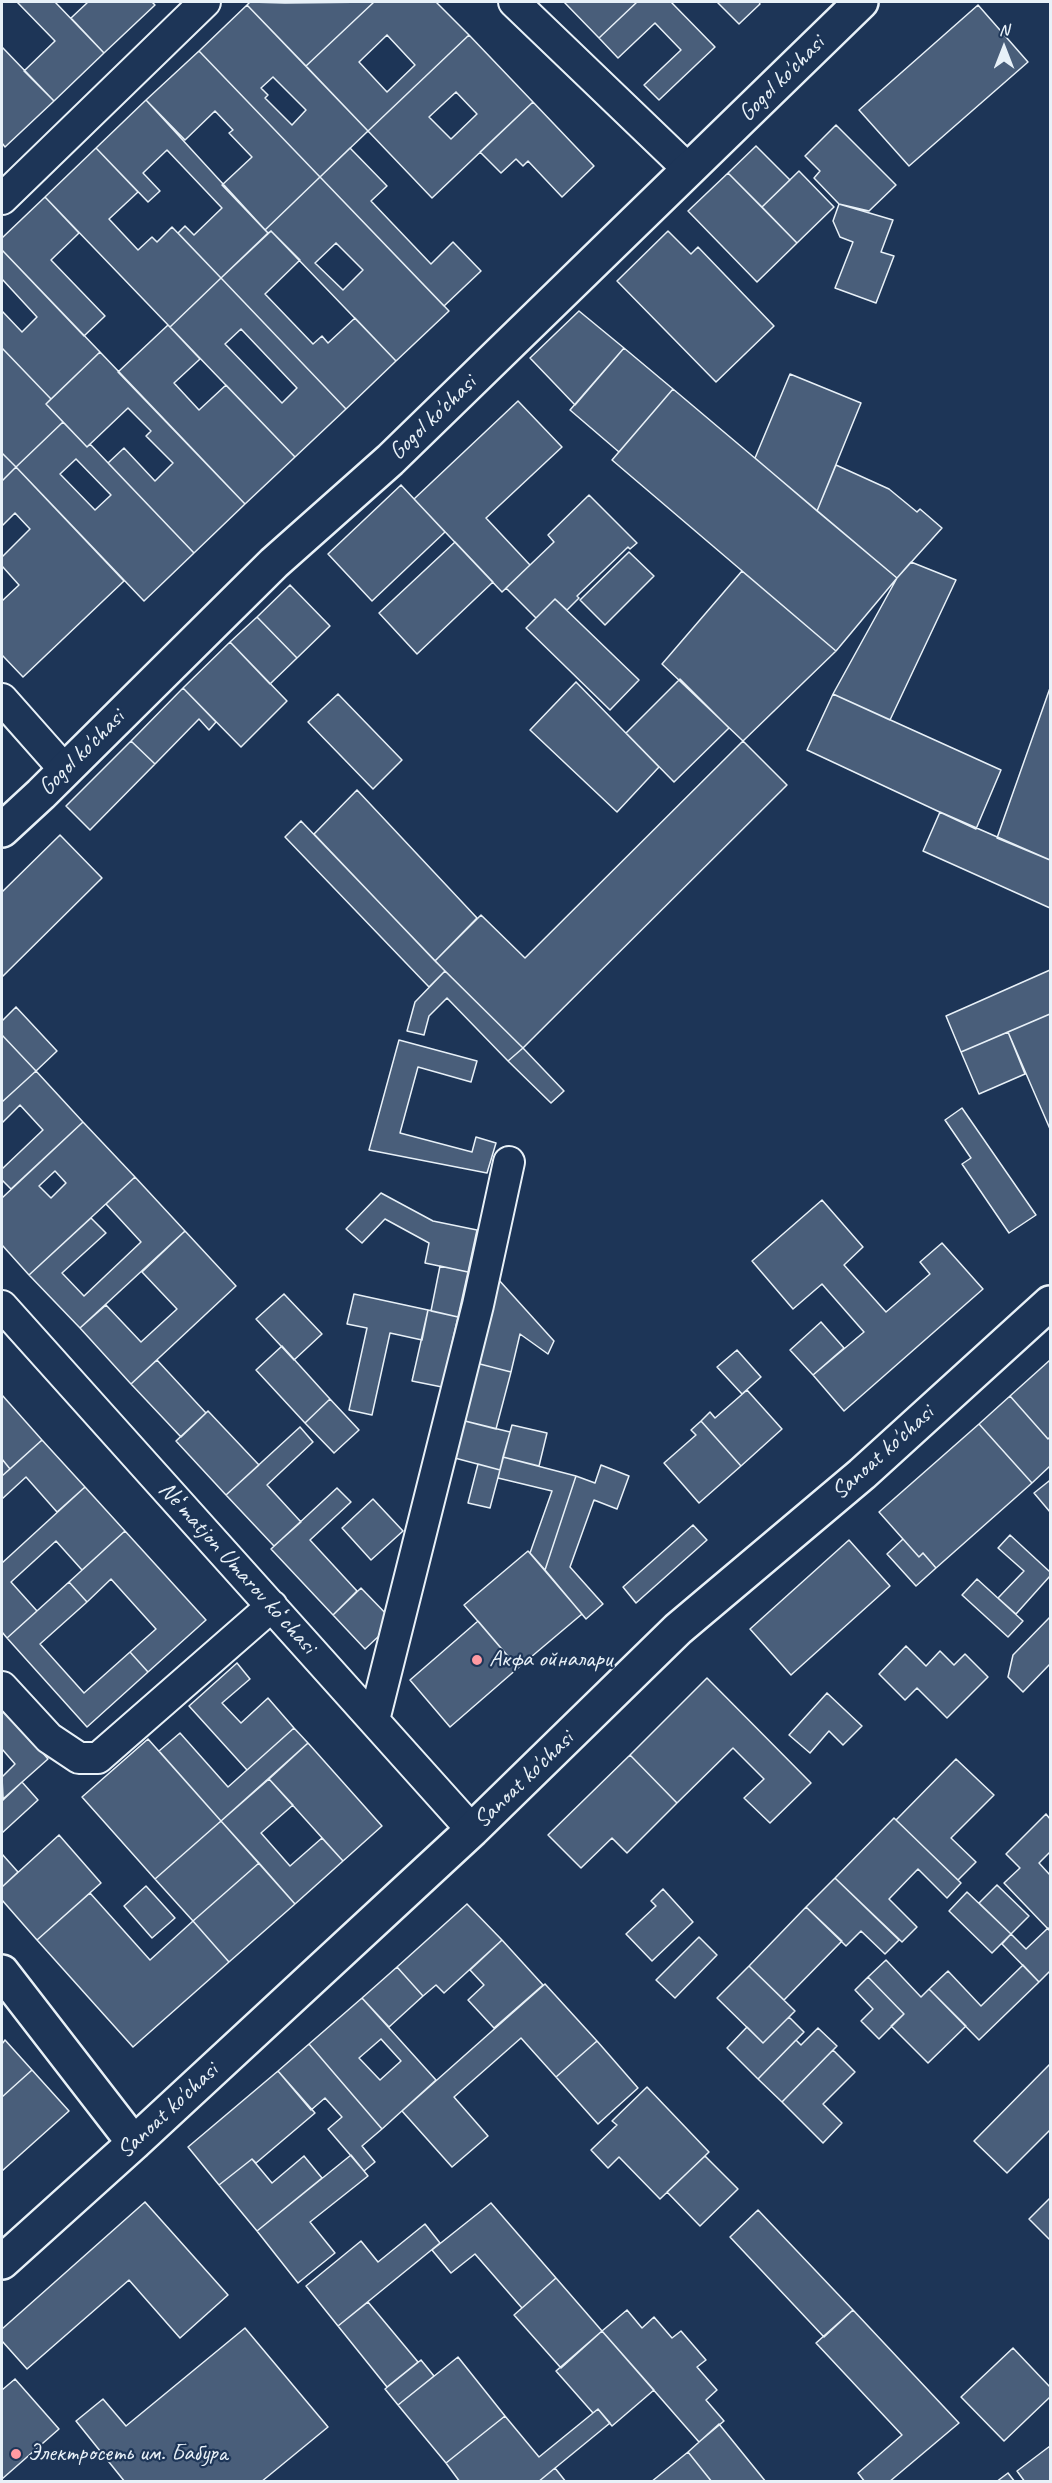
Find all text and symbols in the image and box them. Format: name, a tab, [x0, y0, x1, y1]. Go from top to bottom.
north arrow	[974, 18, 1034, 78]
text: N	[999, 20, 1009, 40]
street label: Gogol ko'chasi	[733, 30, 831, 128]
street label: Gogol ko'chasi	[383, 369, 483, 467]
street label: Gogol ko'chasi	[33, 704, 131, 802]
street label: Sanoat ko'chasi	[826, 1400, 940, 1506]
street label: Neʻmatjon Umarov koʻchasi	[152, 1476, 322, 1660]
place label: Акфа ойналари	[489, 1646, 612, 1674]
marker: Акфа ойналари	[470, 1653, 484, 1667]
street label: Sanoat ko'chasi	[468, 1725, 580, 1835]
street label: Sanoat ko'chasi	[112, 2057, 224, 2165]
place label: Электросеть им. Бабура	[28, 2440, 227, 2468]
marker: Электросеть им. Бабура	[9, 2447, 23, 2461]

